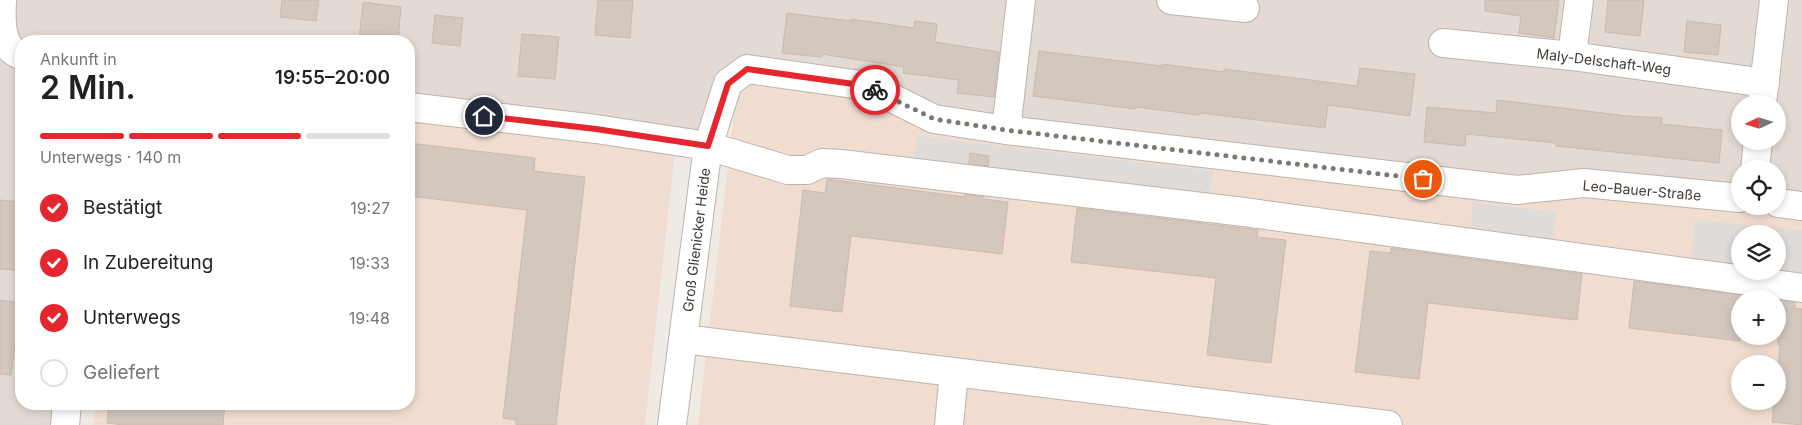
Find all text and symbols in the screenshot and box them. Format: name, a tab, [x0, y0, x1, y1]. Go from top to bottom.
street label: Maly-Delschaft-Weg	[1536, 44, 1672, 78]
text: Ankunft in	[40, 49, 117, 69]
courier	[850, 65, 900, 115]
text: 19:55–20:00	[275, 66, 390, 89]
text: 2 Min.	[40, 68, 136, 107]
icon: bike	[861, 76, 889, 104]
pin	[463, 95, 505, 137]
north arrow	[1731, 95, 1786, 150]
map controls	[1731, 95, 1786, 410]
icon: home	[470, 102, 498, 130]
text: Unterwegs · 140 m	[40, 147, 181, 167]
pin	[1402, 158, 1444, 200]
button: locate	[1731, 160, 1786, 215]
icon: bag	[1409, 165, 1437, 193]
street label: Groß Glienicker Heide	[679, 167, 713, 313]
street label: Leo-Bauer-Straße	[1582, 176, 1702, 204]
icon: check	[40, 194, 68, 222]
text: Bestätigt	[83, 196, 162, 219]
text: 19:27	[350, 198, 390, 218]
button: layers	[1731, 225, 1786, 280]
icon: check	[40, 249, 68, 277]
text: In Zubereitung	[83, 251, 213, 274]
text: 19:33	[349, 253, 390, 273]
button: +	[1731, 290, 1786, 345]
icon: check	[40, 304, 68, 332]
text: Unterwegs	[83, 306, 181, 329]
text: 19:48	[349, 308, 390, 328]
button: −	[1731, 355, 1786, 410]
text: Geliefert	[83, 361, 160, 384]

